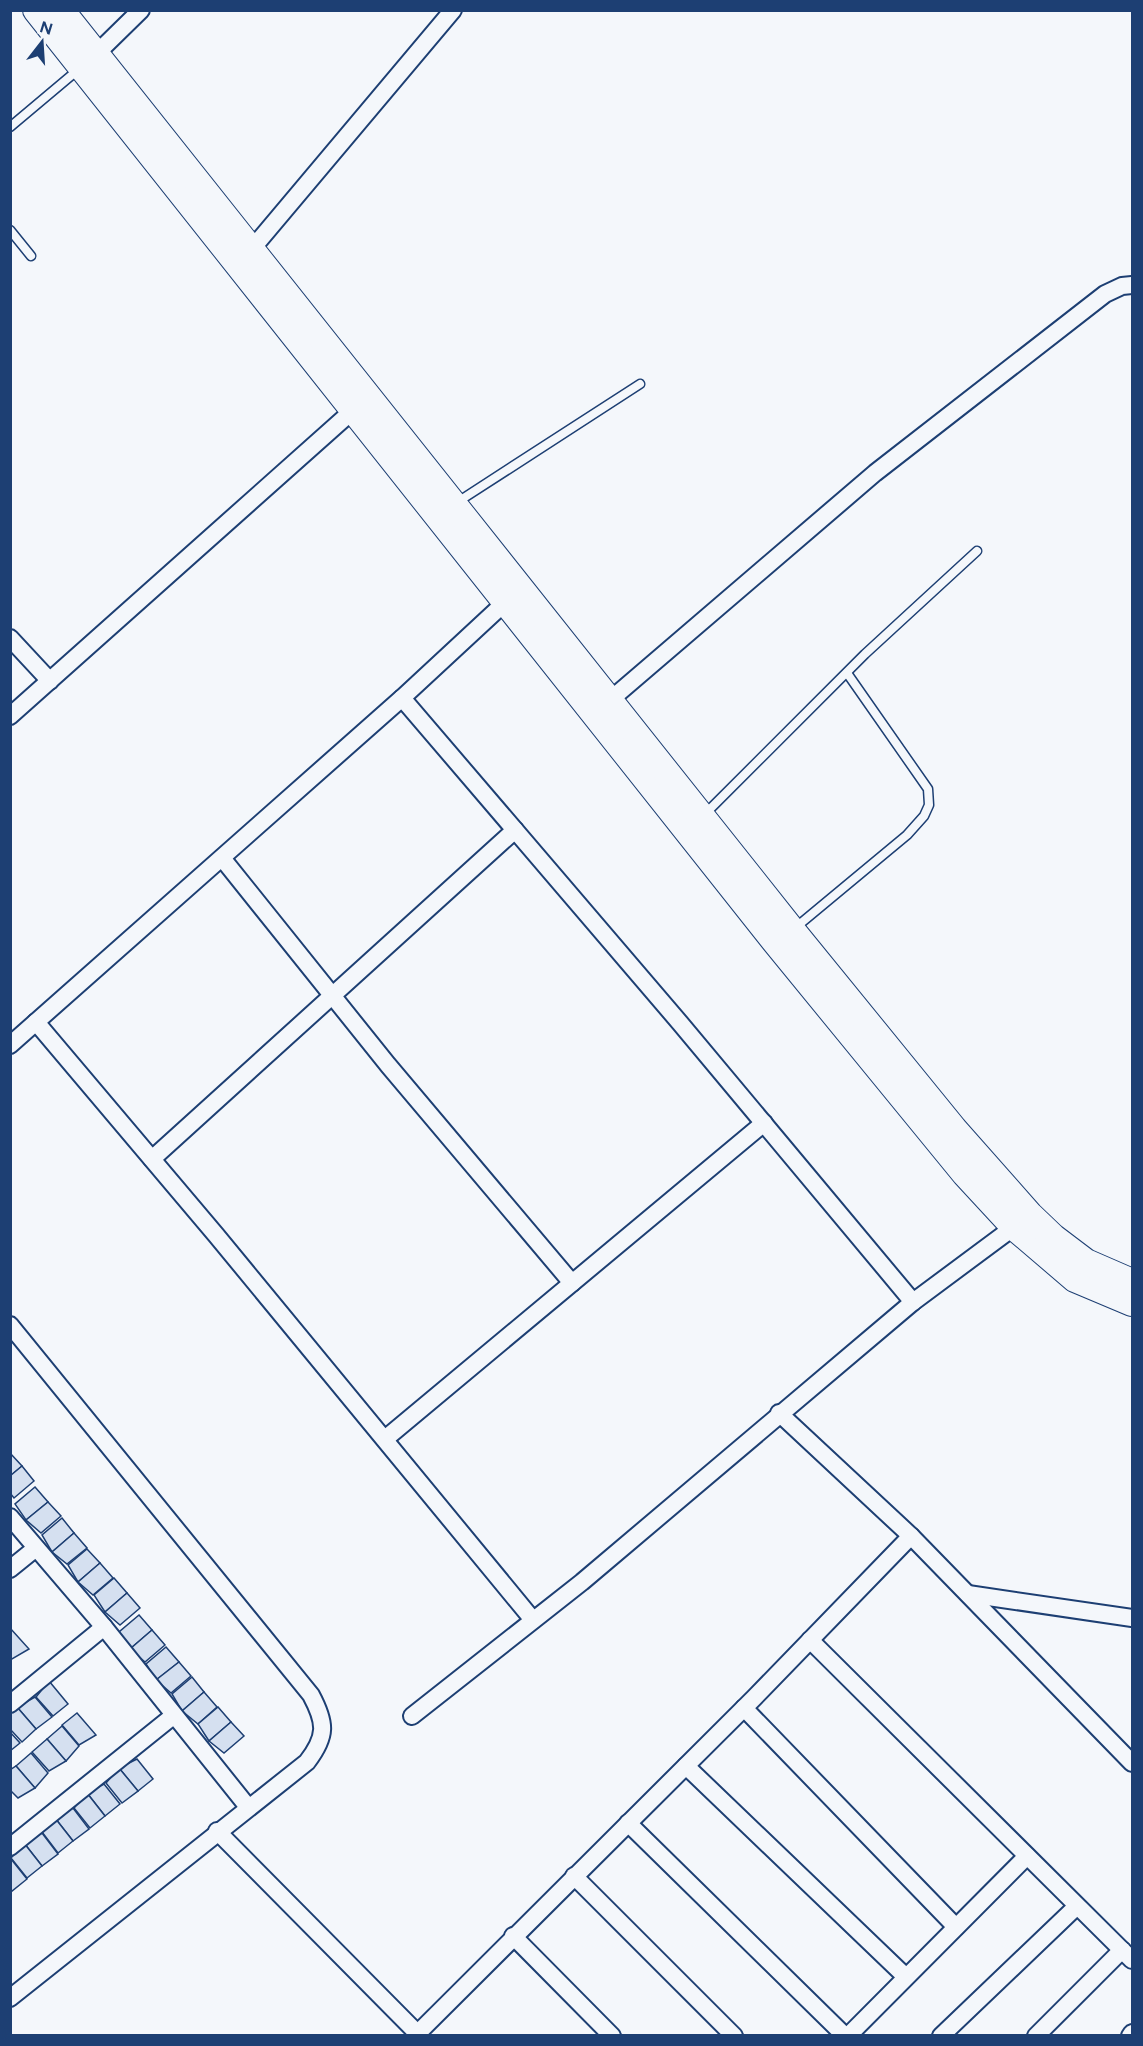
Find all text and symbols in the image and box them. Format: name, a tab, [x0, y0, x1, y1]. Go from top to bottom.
north arrow	[12, 12, 72, 72]
text: N	[38, 17, 55, 39]

